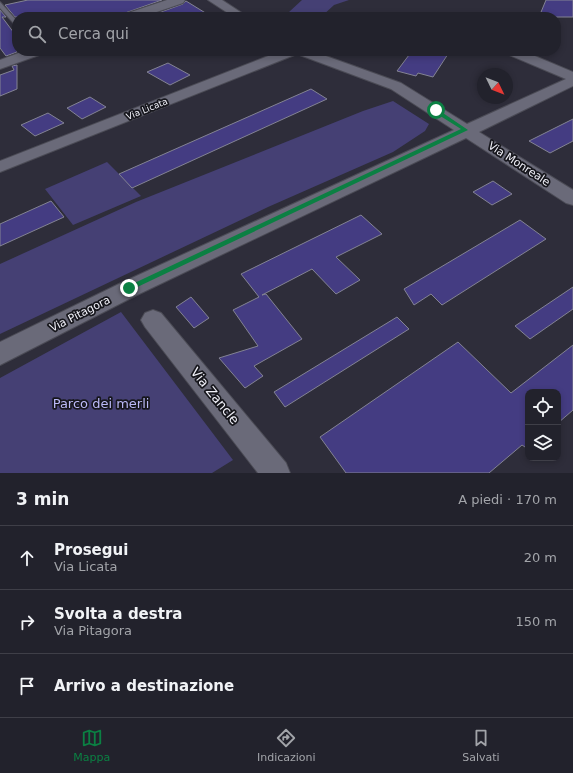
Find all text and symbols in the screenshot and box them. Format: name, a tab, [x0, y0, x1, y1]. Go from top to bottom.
search box	[12, 12, 561, 56]
icon: search	[26, 23, 48, 45]
text: Cerca qui	[58, 25, 129, 43]
north arrow	[477, 68, 513, 104]
street label: Via Licata	[125, 96, 169, 122]
route start	[427, 101, 445, 119]
street label: Via Monreale	[486, 139, 553, 189]
route end	[120, 279, 138, 297]
street label: Via Pitagora	[48, 293, 112, 335]
street label: Via Zancle	[188, 365, 242, 427]
map controls	[525, 389, 561, 461]
button: locate	[525, 389, 561, 425]
park label: Parco dei merli	[53, 396, 149, 411]
button: layers	[525, 425, 561, 461]
text: 3 min	[16, 489, 69, 509]
text: A piedi · 170 m	[458, 492, 557, 507]
text: Prosegui	[54, 541, 128, 559]
icon: ahead	[16, 547, 38, 569]
text: 20 m	[524, 550, 557, 565]
text: Via Licata	[54, 559, 117, 574]
text: Svolta a destra	[54, 605, 182, 623]
icon: right	[16, 611, 38, 633]
text: 150 m	[515, 614, 557, 629]
text: Via Pitagora	[54, 623, 132, 638]
icon: arrive	[16, 675, 38, 697]
text: Arrivo a destinazione	[54, 677, 234, 695]
tab: Mappa	[73, 727, 110, 764]
tab: Indicazioni	[257, 727, 316, 764]
tab: Salvati	[462, 727, 500, 764]

